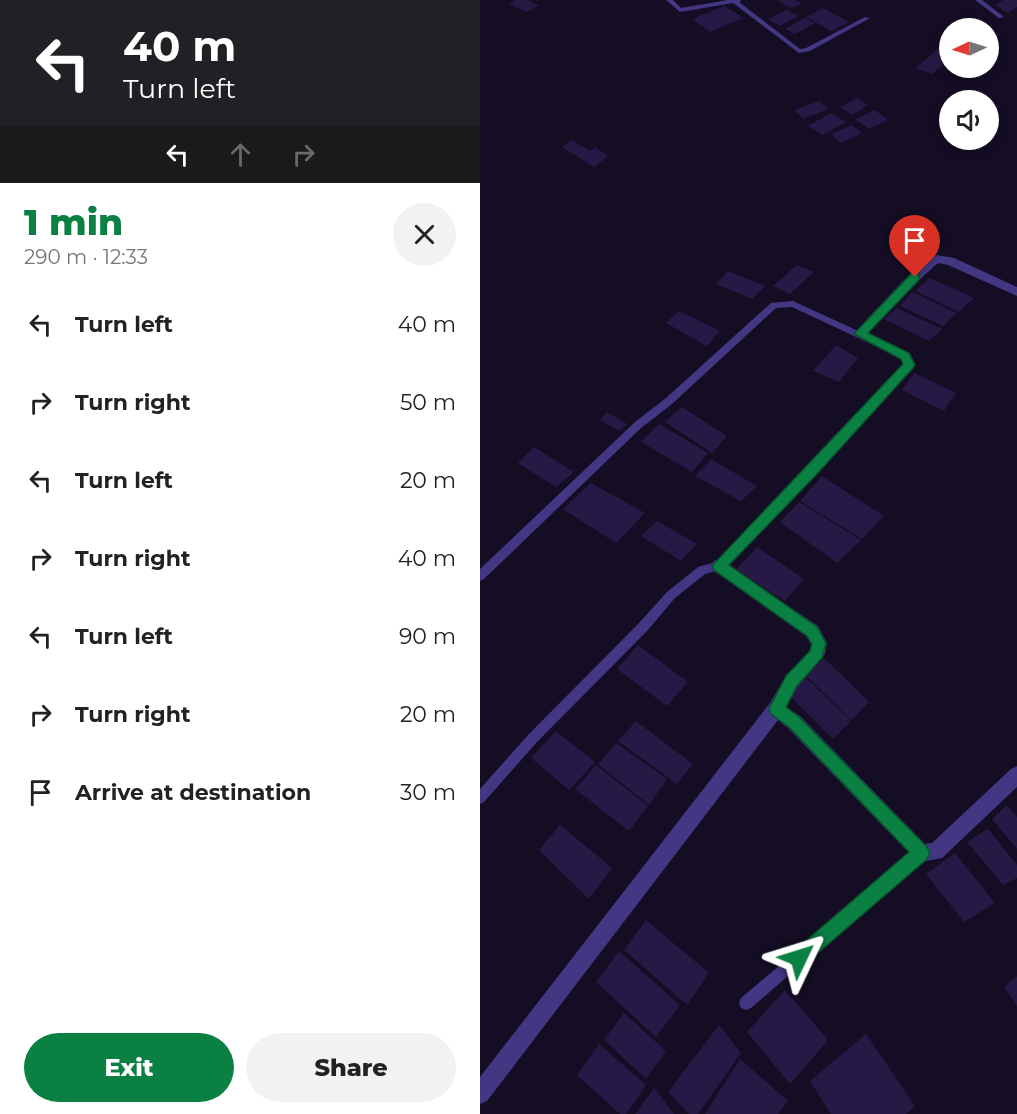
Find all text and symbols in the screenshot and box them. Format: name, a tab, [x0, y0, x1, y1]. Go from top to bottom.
north arrow	[939, 18, 999, 78]
map controls	[939, 18, 999, 150]
text: 40 m	[123, 20, 236, 72]
icon: left	[24, 24, 102, 102]
text: Turn left	[123, 72, 236, 105]
button: sound	[939, 90, 999, 150]
icon: left	[161, 138, 194, 171]
icon: ahead	[224, 138, 257, 171]
icon: right	[287, 138, 320, 171]
text: 1 min	[24, 200, 123, 244]
button: close	[393, 203, 456, 266]
pin	[889, 215, 940, 277]
icon: arrive	[898, 224, 931, 257]
text: 290 m · 12:33	[24, 245, 148, 269]
icon: left	[24, 308, 57, 341]
text: Turn left	[75, 311, 173, 338]
text: 40 m	[398, 311, 456, 338]
icon: right	[24, 386, 57, 419]
text: Turn right	[75, 389, 190, 416]
text: 50 m	[400, 389, 456, 416]
icon: left	[24, 464, 57, 497]
text: Turn left	[75, 467, 173, 494]
text: 20 m	[400, 467, 456, 494]
icon: right	[24, 542, 57, 575]
text: Turn right	[75, 545, 190, 572]
text: 40 m	[398, 545, 456, 572]
icon: left	[24, 620, 57, 653]
text: Turn left	[75, 623, 173, 650]
text: 90 m	[399, 623, 456, 650]
icon: right	[24, 698, 57, 731]
text: Turn right	[75, 701, 190, 728]
text: 20 m	[400, 701, 456, 728]
icon: arrive	[24, 776, 57, 809]
text: Arrive at destination	[75, 779, 311, 806]
text: 30 m	[400, 779, 456, 806]
position arrow	[767, 926, 831, 990]
button: Exit	[24, 1033, 234, 1102]
button: Share	[246, 1033, 456, 1102]

